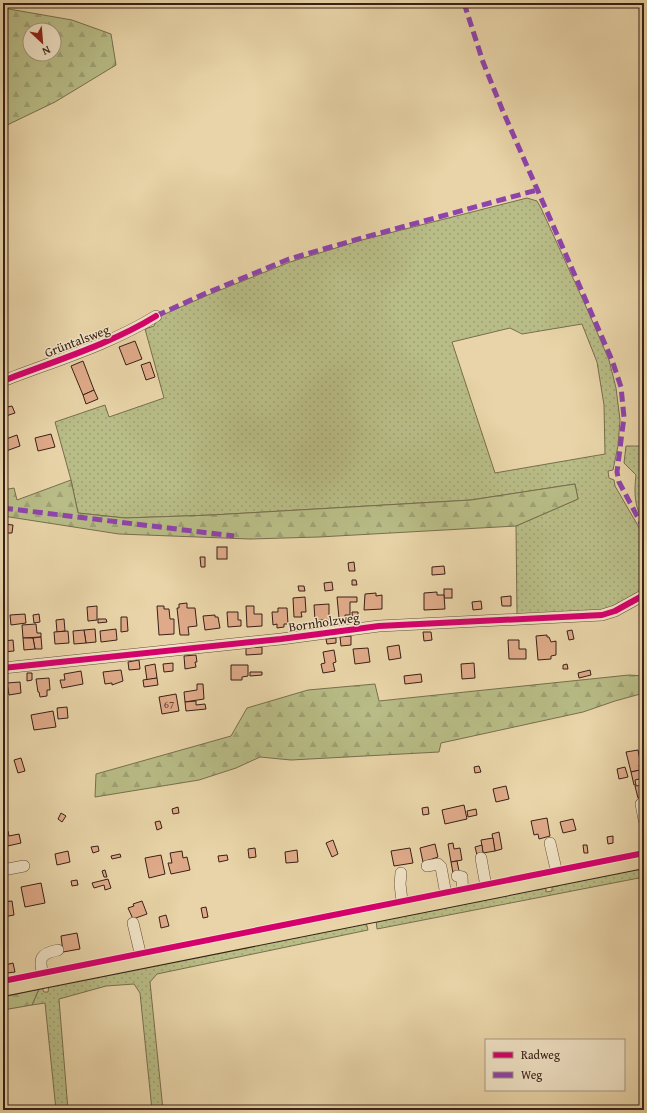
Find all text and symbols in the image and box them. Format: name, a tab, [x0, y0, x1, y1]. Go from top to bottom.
north arrow	[22, 22, 62, 62]
text: N	[39, 42, 53, 60]
street label: Grüntalsweg	[42, 320, 113, 362]
street label: Bornholzweg	[287, 608, 361, 636]
house number: 67	[164, 696, 174, 712]
legend	[485, 1039, 625, 1091]
text: Radweg	[521, 1046, 560, 1063]
text: Weg	[521, 1066, 542, 1083]

